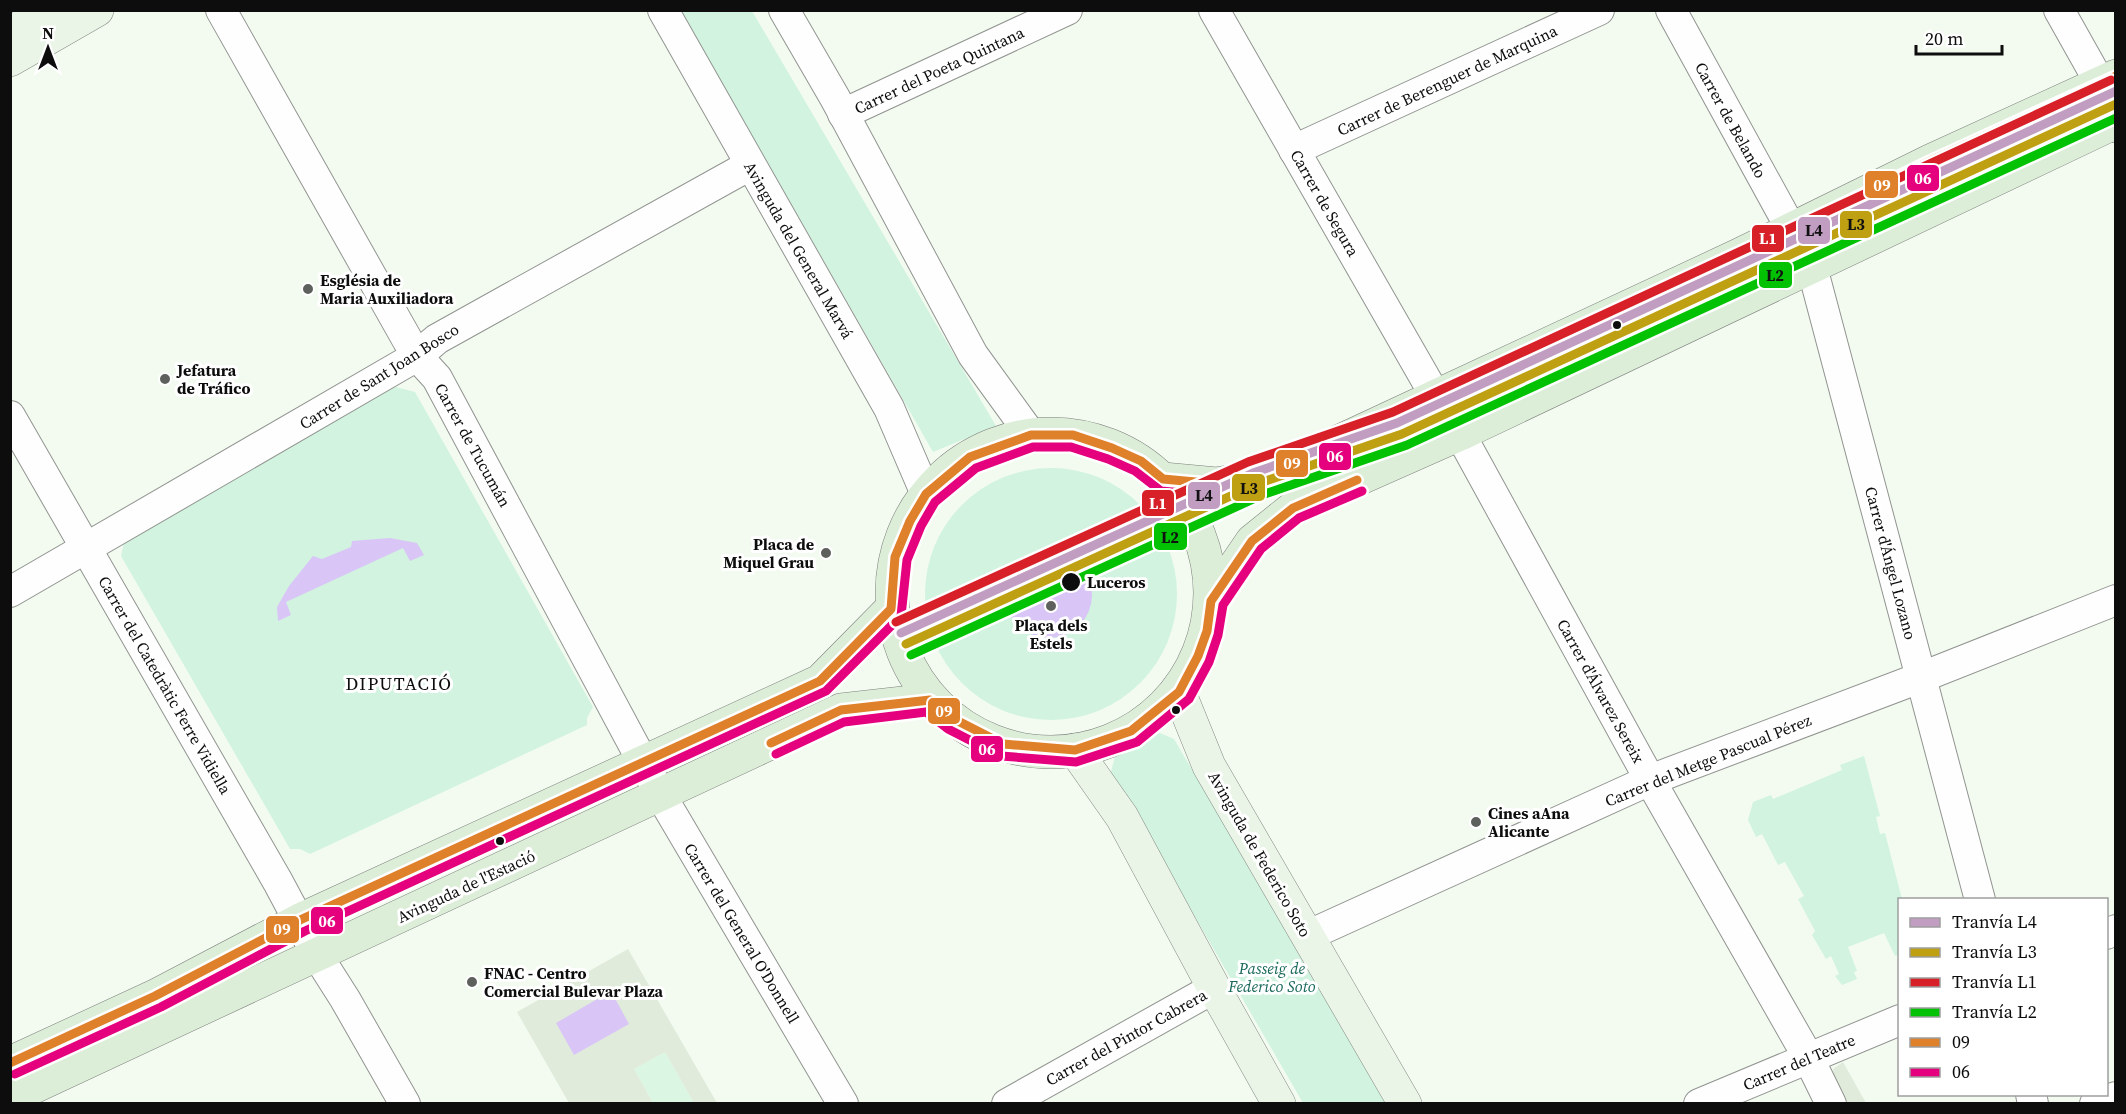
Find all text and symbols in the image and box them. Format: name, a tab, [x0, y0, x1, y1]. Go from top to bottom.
north arrow	[18, 18, 78, 78]
scale bar	[1916, 18, 2002, 56]
street label: Carrer de Berenguer de Marquina	[1333, 19, 1561, 141]
street label: Carrer del Poeta Quintana	[851, 21, 1028, 119]
text: N	[42, 22, 54, 44]
text: 20 m	[1925, 26, 1963, 51]
street label: Carrer de Belando	[1690, 58, 1772, 182]
street label: Carrer de Segura	[1286, 146, 1365, 261]
street label: Avinguda del General Marvá	[739, 157, 859, 343]
line badge: 06	[1906, 164, 1940, 192]
text: 06	[1914, 167, 1932, 189]
line badge: 09	[1864, 170, 1899, 199]
text: 09	[1873, 174, 1891, 196]
line badge: L3	[1839, 210, 1873, 239]
text: L3	[1847, 213, 1865, 235]
line badge: L4	[1797, 216, 1831, 245]
text: L4	[1805, 219, 1823, 241]
line badge: L1	[1751, 224, 1785, 253]
text: L1	[1759, 227, 1777, 249]
line badge: L2	[1758, 261, 1793, 289]
text: L2	[1766, 264, 1784, 286]
place label: Església de Maria Auxiliadora	[320, 269, 454, 309]
marker: Església de Maria Auxiliadora	[301, 282, 315, 296]
street label: Carrer de Sant Joan Bosco	[295, 318, 463, 434]
unlabelled marker	[1611, 319, 1623, 331]
place label: Jefatura de Tráfico	[176, 359, 250, 399]
marker: Jefatura de Tráfico	[158, 372, 172, 386]
street label: Carrer de Tucumán	[430, 379, 516, 511]
line badge: 06	[1318, 442, 1352, 471]
text: 06	[1326, 445, 1344, 467]
line badge: 09	[1275, 449, 1309, 478]
text: 09	[1283, 452, 1301, 474]
line badge: L3	[1231, 473, 1266, 502]
text: L3	[1240, 477, 1258, 499]
line badge: L4	[1187, 481, 1221, 510]
text: L4	[1195, 484, 1213, 506]
street label: Carrer d'Ángel Lozano	[1860, 484, 1922, 642]
line badge: L1	[1141, 489, 1175, 517]
text: L1	[1149, 492, 1167, 514]
line badge: L2	[1153, 522, 1188, 551]
text: L2	[1161, 526, 1179, 548]
place label: Placa de Miquel Grau	[723, 533, 814, 573]
marker: Placa de Miquel Grau	[819, 546, 833, 560]
marker: Luceros	[1060, 571, 1082, 593]
place label: Luceros	[1087, 571, 1146, 593]
street label: Carrer del Catedràtic Ferre Vidiella	[93, 572, 237, 799]
marker: Plaça dels Estels	[1044, 599, 1058, 613]
place label: Plaça dels Estels	[1014, 614, 1088, 654]
street label: Carrer d'Álvarez Sereix	[1552, 615, 1650, 768]
district label: DIPUTACIÓ	[346, 671, 452, 696]
line badge: 09	[927, 697, 961, 725]
text: 09	[935, 700, 953, 722]
unlabelled marker	[1170, 704, 1182, 716]
street label: Carrer del Metge Pascual Pérez	[1601, 708, 1815, 812]
line badge: 06	[970, 735, 1004, 763]
text: 06	[978, 738, 996, 760]
street label: Avinguda de Federico Soto	[1203, 767, 1317, 941]
place label: Cines aAna Alicante	[1488, 802, 1570, 842]
marker: Cines aAna Alicante	[1469, 815, 1483, 829]
unlabelled marker	[494, 835, 506, 847]
street label: Carrer del General O'Donnell	[679, 839, 805, 1027]
street label: Avinguda de l'Estació	[393, 844, 539, 928]
legend	[1898, 898, 2108, 1096]
line badge: 06	[310, 906, 344, 935]
text: Tranvía L4	[1952, 909, 2037, 934]
text: 06	[318, 910, 336, 932]
line badge: 09	[265, 915, 300, 944]
text: 09	[273, 918, 291, 940]
text: Tranvía L3	[1952, 939, 2037, 964]
park label: Passeig de Federico Soto	[1227, 957, 1316, 997]
place label: FNAC - Centro Comercial Bulevar Plaza	[484, 962, 664, 1002]
text: Tranvía L1	[1952, 969, 2037, 994]
marker: FNAC - Centro Comercial Bulevar Plaza	[465, 975, 479, 989]
street label: Carrer del Pintor Cabrera	[1041, 983, 1211, 1091]
text: Tranvía L2	[1952, 999, 2037, 1024]
street label: Carrer del Teatre	[1739, 1028, 1859, 1096]
text: 09	[1952, 1029, 1970, 1054]
text: 06	[1952, 1059, 1970, 1084]

